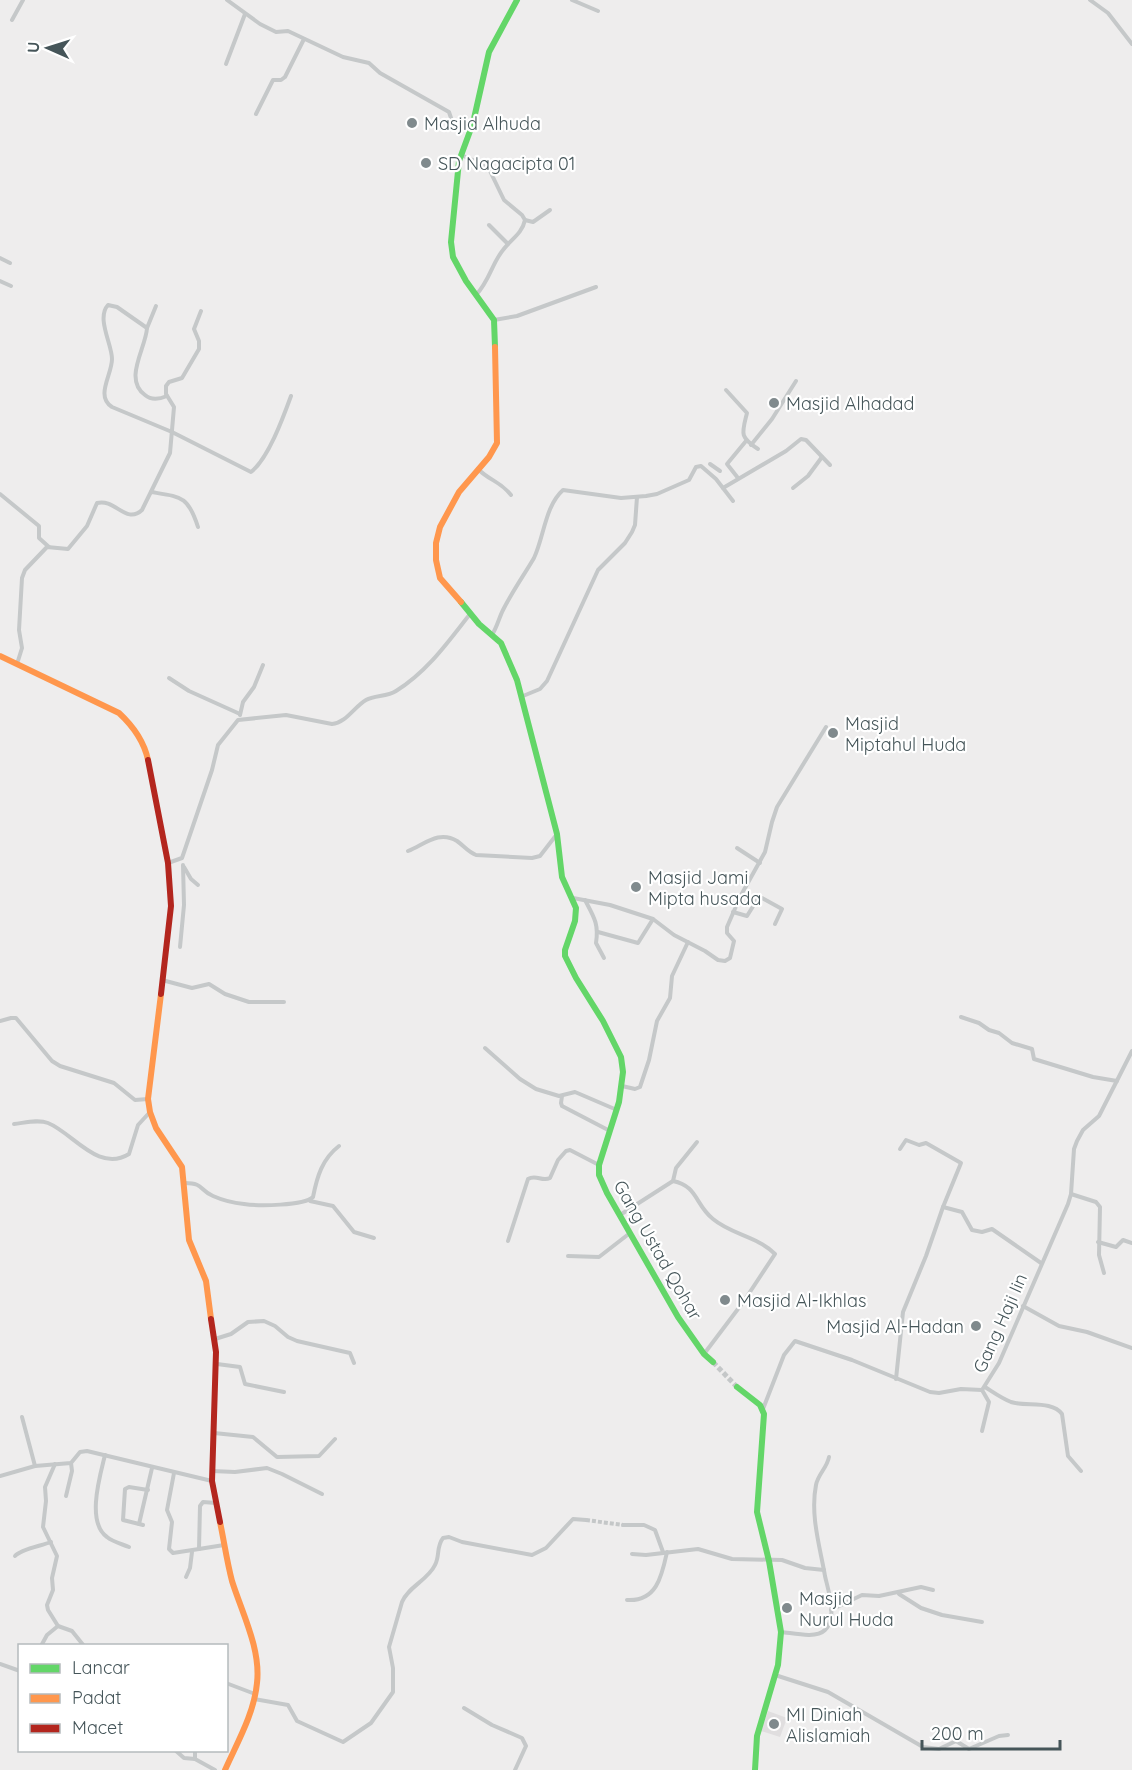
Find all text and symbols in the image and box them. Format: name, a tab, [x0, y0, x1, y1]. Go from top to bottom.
north arrow	[18, 18, 78, 78]
text: U	[23, 41, 43, 53]
place label: Masjid Alhuda	[424, 112, 541, 135]
marker: Masjid Alhuda	[405, 116, 419, 130]
place label: SD Nagacipta 01	[438, 152, 575, 175]
marker: SD Nagacipta 01	[419, 156, 433, 170]
place label: Masjid Alhadad	[786, 392, 914, 415]
marker: Masjid Alhadad	[767, 396, 781, 410]
place label: Masjid Miptahul Huda	[845, 712, 966, 756]
marker: Masjid Miptahul Huda	[826, 726, 840, 740]
place label: Masjid Jami Mipta husada	[648, 866, 761, 910]
marker: Masjid Jami Mipta husada	[629, 880, 643, 894]
street label: Gang Ustad Qohar	[609, 1176, 707, 1324]
street label: Gang Haji Iin	[968, 1270, 1032, 1376]
place label: Masjid Al-Ikhlas	[737, 1289, 866, 1312]
marker: Masjid Al-Ikhlas	[718, 1293, 732, 1307]
place label: Masjid Al-Hadan	[826, 1315, 964, 1338]
marker: Masjid Al-Hadan	[969, 1319, 983, 1333]
place label: Masjid Nurul Huda	[799, 1587, 894, 1631]
marker: Masjid Nurul Huda	[780, 1601, 794, 1615]
legend	[18, 1644, 228, 1752]
text: Lancar	[72, 1656, 130, 1679]
text: Padat	[72, 1686, 121, 1709]
place label: MI Diniah Alislamiah	[786, 1703, 871, 1747]
scale bar	[922, 1713, 1060, 1751]
text: Macet	[72, 1716, 123, 1739]
marker: MI Diniah Alislamiah	[767, 1717, 781, 1731]
text: 200 m	[931, 1722, 984, 1745]

